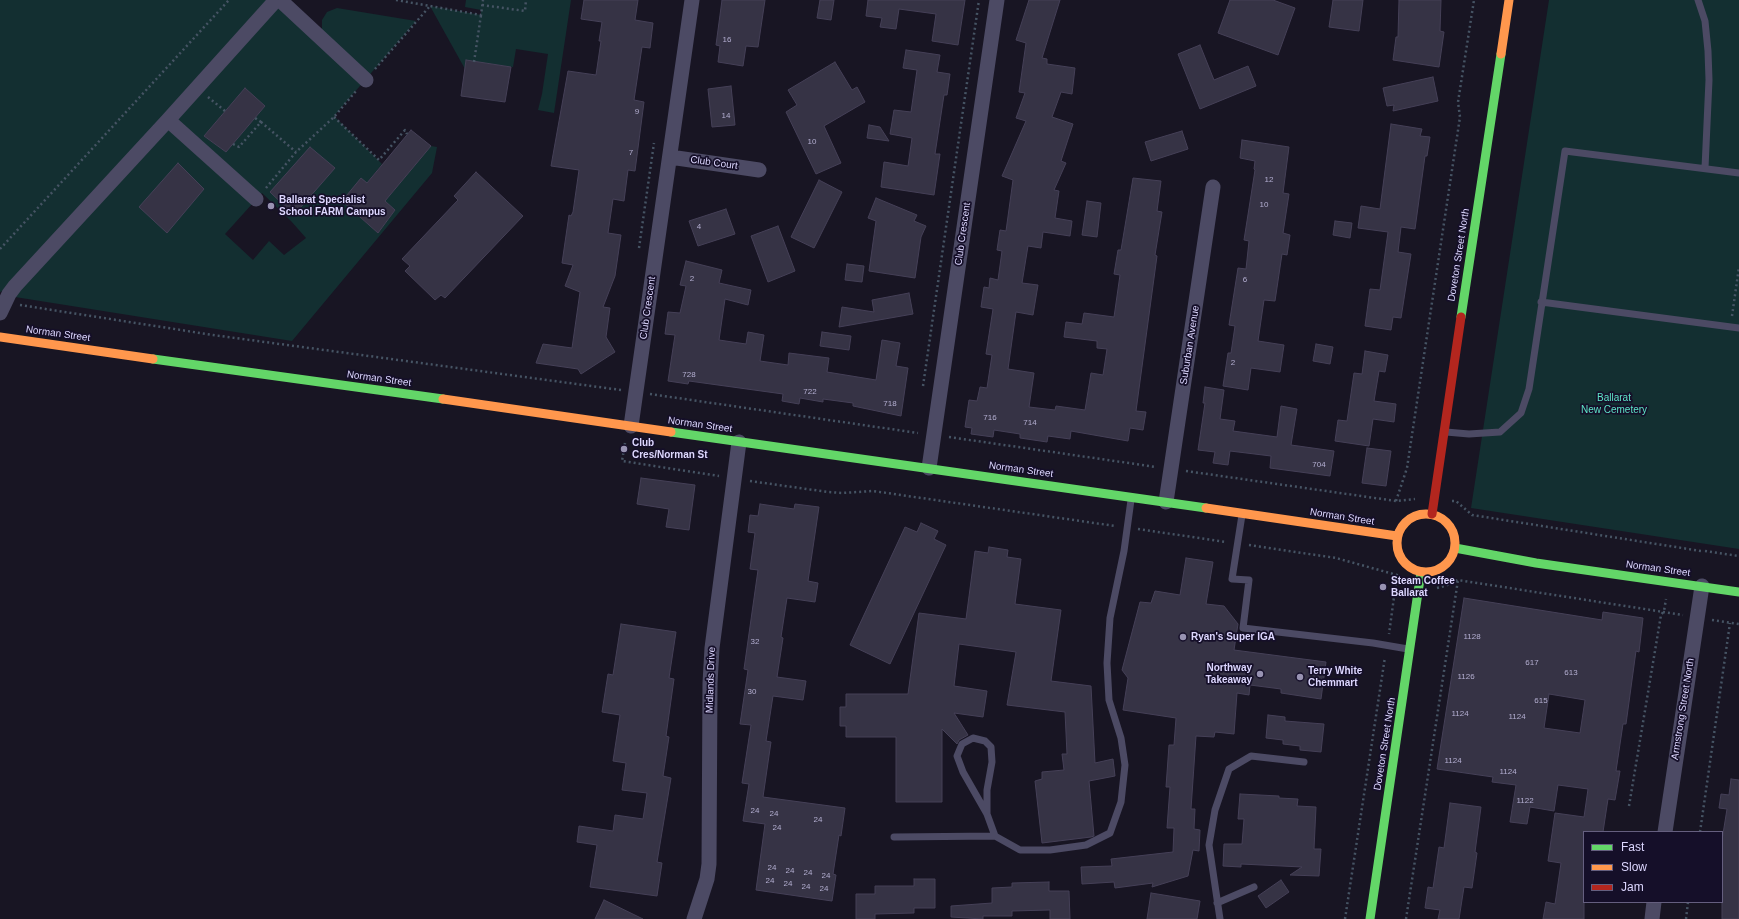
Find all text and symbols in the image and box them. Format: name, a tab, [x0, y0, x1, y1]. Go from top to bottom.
house number: 16	[723, 35, 731, 45]
house number: 9	[635, 107, 639, 117]
house number: 14	[722, 111, 730, 121]
house number: 10	[808, 137, 816, 147]
house number: 7	[629, 148, 633, 158]
street label: Club Court	[689, 154, 739, 172]
house number: 12	[1265, 175, 1273, 185]
place label: Ballarat Specialist School FARM Campus	[279, 194, 386, 218]
house number: 10	[1260, 200, 1268, 210]
marker: Ballarat Specialist School FARM Campus	[266, 201, 276, 211]
street label: Club Crescent	[953, 202, 973, 266]
street label: Doveton Street North	[1446, 208, 1472, 302]
house number: 4	[697, 222, 701, 232]
house number: 2	[690, 274, 694, 284]
house number: 6	[1243, 275, 1247, 285]
street label: Club Crescent	[638, 276, 658, 340]
street label: Suburban Avenue	[1178, 305, 1202, 385]
street label: Norman Street	[25, 324, 91, 344]
house number: 2	[1231, 358, 1235, 368]
street label: Norman Street	[346, 369, 412, 389]
house number: 728	[682, 370, 696, 380]
house number: 722	[803, 387, 817, 397]
park label: Ballarat New Cemetery	[1581, 392, 1647, 416]
house number: 718	[883, 399, 897, 409]
house number: 716	[983, 413, 997, 423]
street label: Norman Street	[667, 415, 733, 435]
house number: 714	[1023, 418, 1037, 428]
place label: Club Cres/Norman St	[632, 437, 708, 460]
marker: Club Cres/Norman St	[619, 444, 629, 454]
street label: Norman Street	[988, 460, 1054, 480]
house number: 704	[1312, 460, 1326, 470]
street label: Norman Street	[1309, 506, 1375, 528]
street label: Norman Street	[1625, 559, 1691, 579]
place label: Steam Coffee Ballarat	[1391, 575, 1455, 598]
marker: Steam Coffee Ballarat	[1378, 582, 1388, 592]
place label: Ryan's Super IGA	[1191, 631, 1275, 643]
marker: Ryan's Super IGA	[1178, 632, 1188, 642]
house number: 1128	[1463, 632, 1481, 642]
house number: 32	[751, 637, 759, 647]
street label: Midlands Drive	[704, 647, 718, 713]
street label: Armstrong Street North	[1669, 657, 1697, 761]
house number: 617	[1525, 658, 1539, 668]
place label: Northway Takeaway	[1205, 662, 1252, 686]
place label: Terry White Chemmart	[1308, 665, 1362, 688]
house number: 613	[1564, 668, 1578, 678]
marker: Northway Takeaway	[1255, 669, 1265, 679]
marker: Terry White Chemmart	[1295, 672, 1305, 682]
house number: 1126	[1457, 672, 1475, 682]
house number: 30	[748, 687, 756, 697]
house number: 615	[1534, 696, 1548, 706]
street label: Doveton Street North	[1372, 697, 1398, 791]
house number: 1124	[1451, 709, 1469, 719]
house number: 1124	[1508, 712, 1526, 722]
house number: 1124	[1444, 756, 1462, 766]
house number: 1124	[1499, 767, 1517, 777]
house number: 1122	[1516, 796, 1534, 806]
house number: 24	[751, 806, 759, 816]
house number: 24	[770, 809, 778, 819]
house number: 24	[814, 815, 822, 825]
house number: 24	[773, 823, 781, 833]
legend	[1583, 831, 1723, 903]
text: Fast	[1621, 840, 1644, 854]
text: Slow	[1621, 860, 1647, 874]
house number: 24	[768, 863, 776, 873]
house number: 24	[786, 866, 794, 876]
house number: 24	[804, 868, 812, 878]
house number: 24	[822, 871, 830, 881]
house number: 24	[766, 876, 774, 886]
house number: 24	[784, 879, 792, 889]
text: Jam	[1621, 880, 1644, 894]
house number: 24	[802, 882, 810, 892]
house number: 24	[820, 884, 828, 894]

